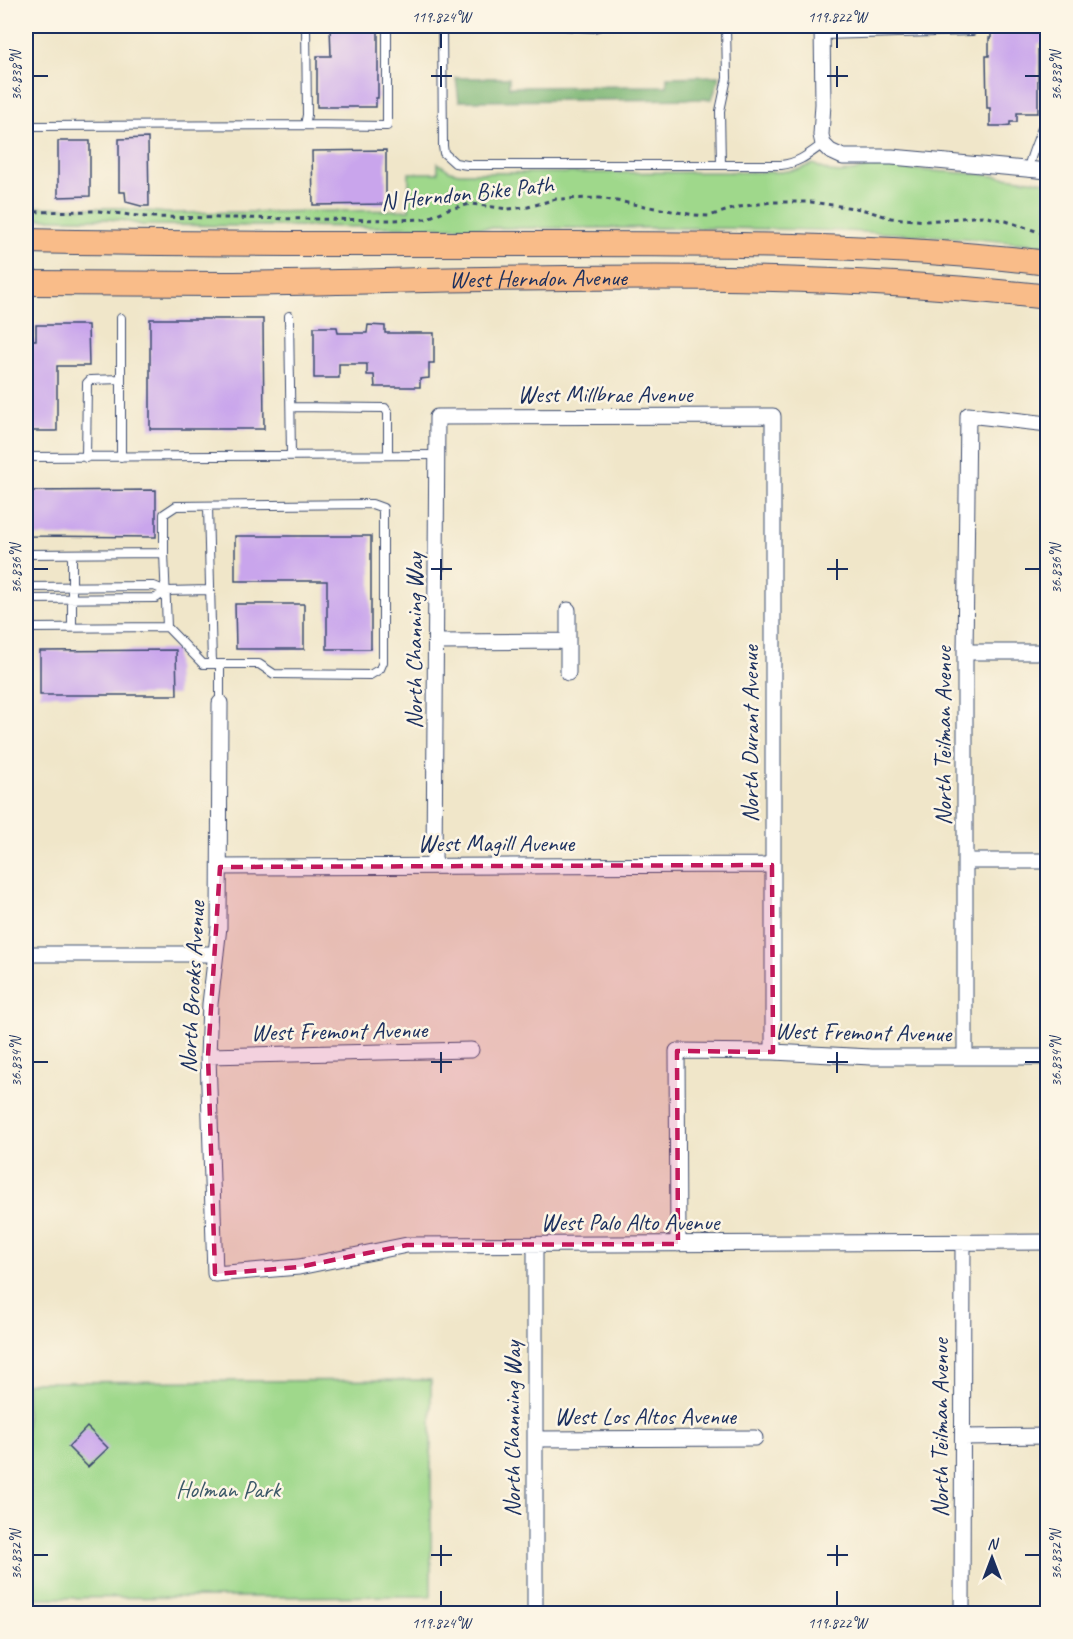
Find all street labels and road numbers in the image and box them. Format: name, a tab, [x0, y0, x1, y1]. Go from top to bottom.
street label: N Herndon Bike Path	[379, 169, 557, 217]
street label: West Herndon Avenue	[449, 262, 629, 295]
street label: West Millbrae Avenue	[518, 379, 695, 409]
street label: North Channing Way	[399, 551, 429, 729]
street label: North Durant Avenue	[735, 643, 765, 823]
street label: North Teilman Avenue	[928, 644, 958, 825]
street label: West Magill Avenue	[418, 828, 576, 858]
street label: North Brooks Avenue	[173, 898, 212, 1074]
street label: West Fremont Avenue	[251, 1014, 430, 1048]
street label: West Fremont Avenue	[775, 1015, 954, 1049]
street label: West Palo Alto Avenue	[541, 1207, 722, 1237]
street label: North Teilman Avenue	[925, 1336, 955, 1517]
street label: North Channing Way	[497, 1339, 527, 1517]
street label: West Los Altos Avenue	[554, 1401, 738, 1431]

